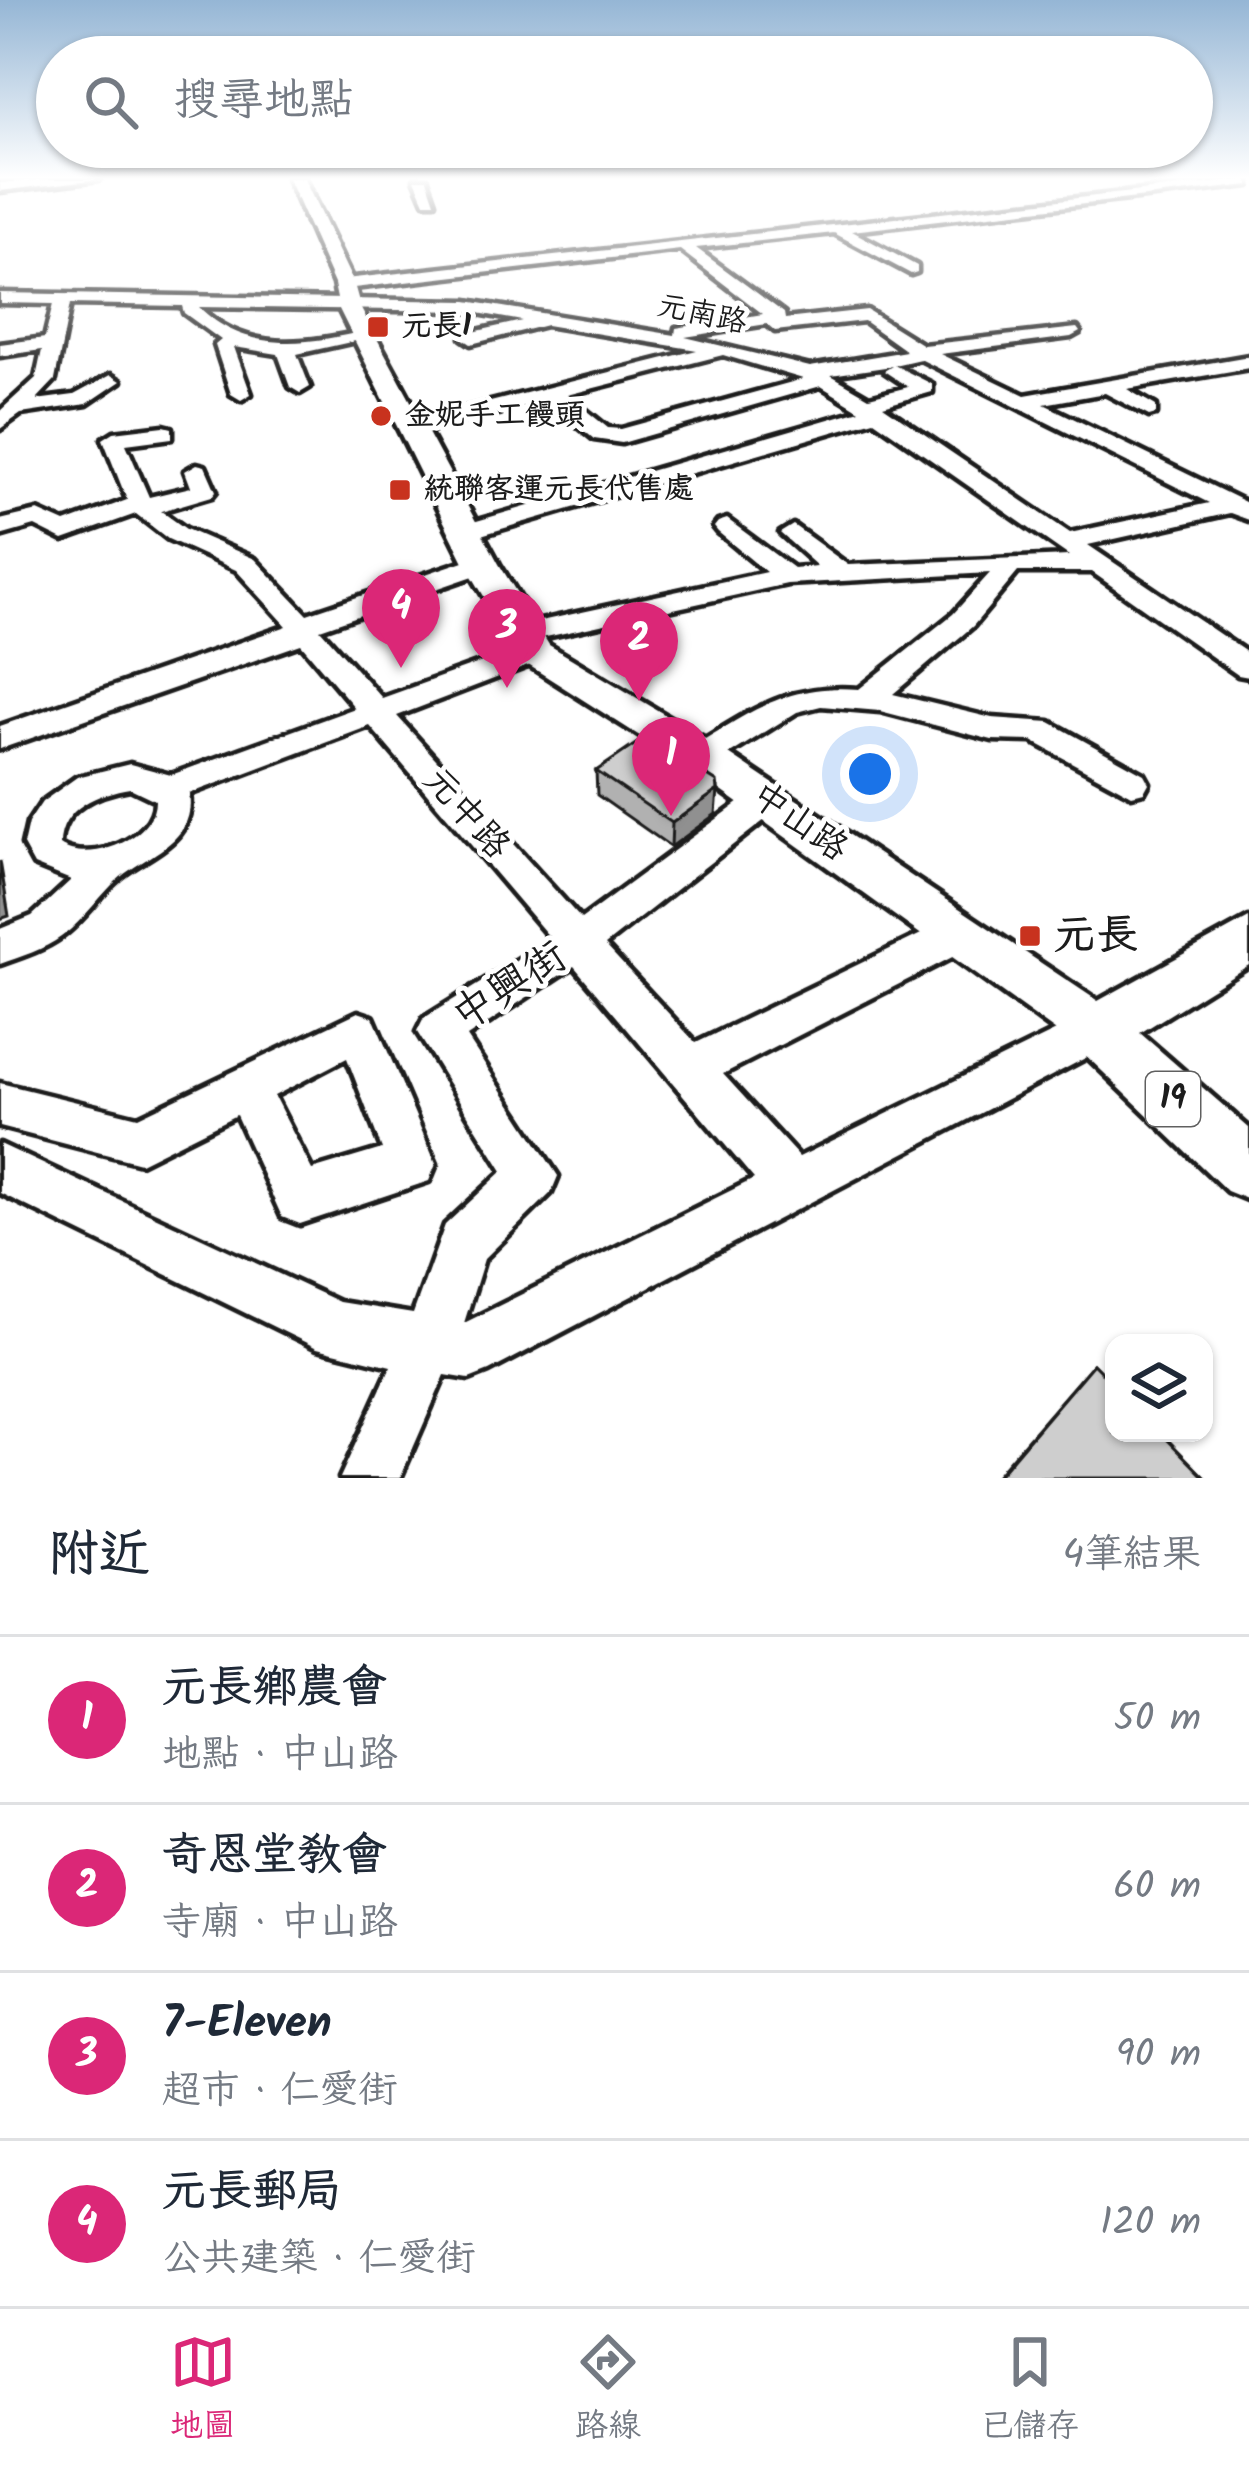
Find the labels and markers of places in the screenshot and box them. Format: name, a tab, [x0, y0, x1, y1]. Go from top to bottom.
place label: 元長1	[402, 303, 471, 351]
marker: 元長1	[365, 314, 391, 340]
place label: 金妮手工饅頭	[405, 392, 585, 440]
marker: 金妮手工饅頭	[368, 403, 394, 429]
place label: 統聯客運元長代售處	[424, 466, 694, 514]
marker: 統聯客運元長代售處	[387, 477, 413, 503]
pin: 4	[362, 569, 440, 668]
pin: 3	[468, 589, 546, 688]
pin: 2	[600, 602, 678, 701]
pin: 1	[632, 717, 710, 816]
place label: 元長	[1054, 903, 1138, 970]
marker: 元長	[1017, 923, 1043, 949]

